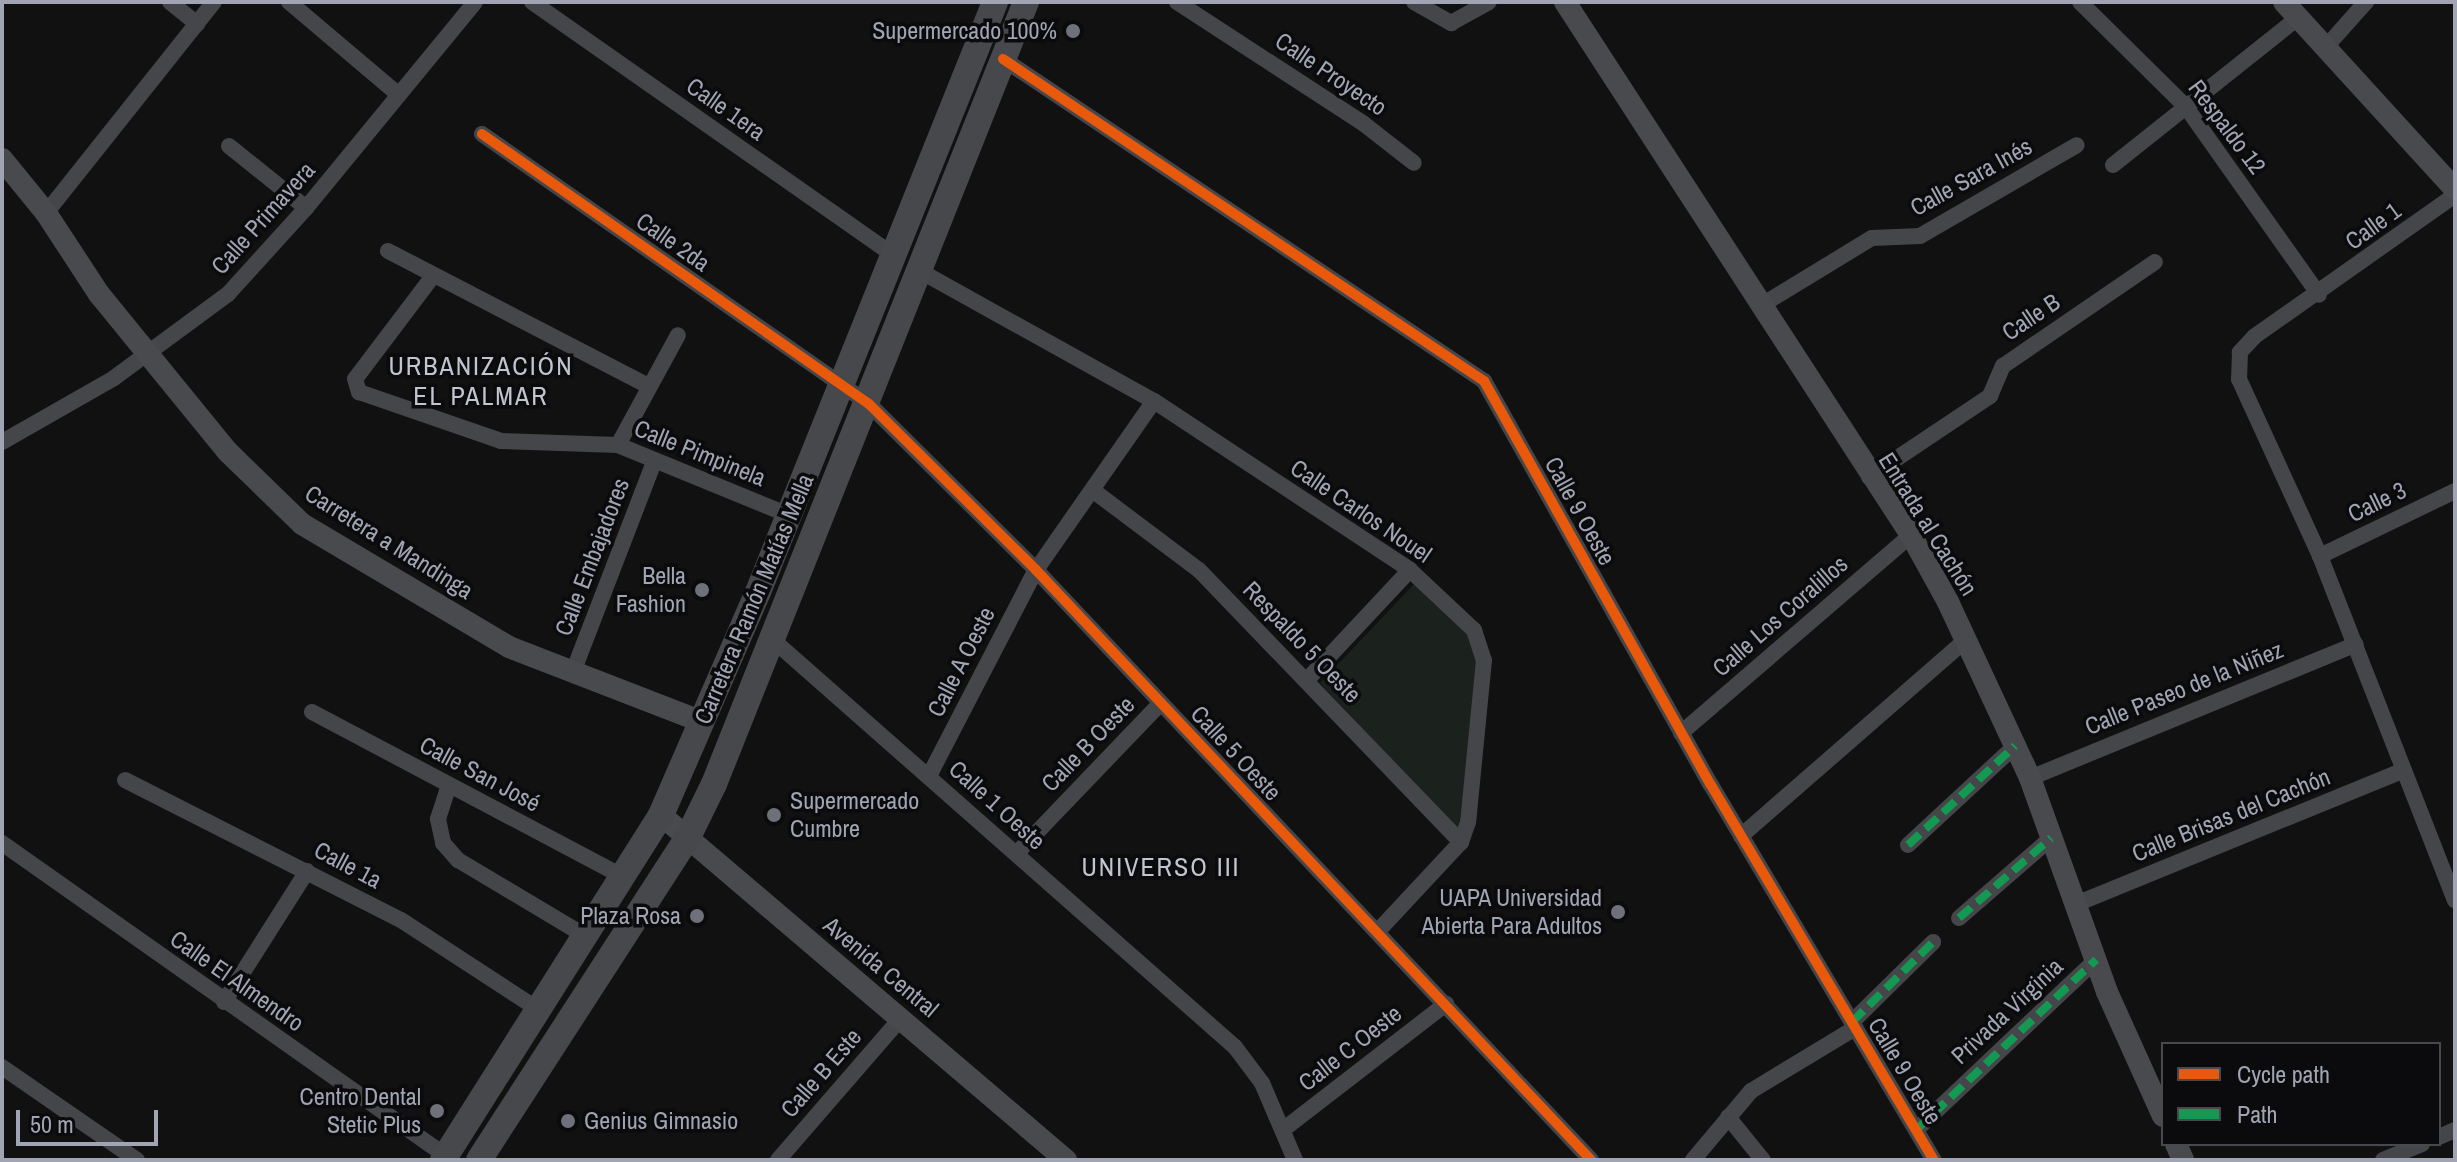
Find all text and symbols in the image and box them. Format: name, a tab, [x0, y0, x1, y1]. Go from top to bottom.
place label: Supermercado 100%	[872, 17, 1057, 45]
marker: Supermercado 100%	[1064, 22, 1082, 40]
street label: Calle Proyecto	[1270, 26, 1392, 122]
street label: Calle 1era	[681, 71, 771, 147]
street label: Respaldo 12	[2182, 74, 2272, 180]
street label: Calle Sara Inés	[1905, 132, 2037, 222]
street label: Calle Primavera	[205, 156, 321, 280]
street label: Calle 1	[2340, 196, 2406, 256]
street label: Calle 2da	[631, 206, 715, 278]
street label: Calle B	[1997, 287, 2065, 347]
district label: URBANIZACIÓN EL PALMAR	[388, 350, 574, 412]
street label: Calle Pimpinela	[630, 414, 770, 492]
street label: Entrada al Cachón	[1873, 447, 1983, 601]
street label: Calle 9 Oeste	[1539, 452, 1621, 570]
street label: Calle Carlos Nouel	[1285, 453, 1437, 569]
street label: Carretera Ramón Matías Mella	[688, 470, 820, 728]
street label: Calle Embajadores	[549, 474, 635, 640]
street label: Calle 3	[2343, 476, 2411, 528]
street label: Carretera a Mandinga	[300, 479, 478, 605]
street label: Calle Los Coralillos	[1707, 550, 1853, 682]
place label: Bella Fashion	[616, 562, 686, 618]
street label: Respaldo 5 Oeste	[1237, 575, 1367, 709]
marker: Bella Fashion	[693, 581, 711, 599]
street label: Calle A Oeste	[921, 601, 1001, 723]
street label: Calle Paseo de la Niñez	[2081, 635, 2287, 741]
street label: Calle B Oeste	[1035, 690, 1141, 798]
street label: Calle 5 Oeste	[1185, 700, 1287, 806]
street label: Calle San José	[415, 730, 545, 818]
street label: Calle 1 Oeste	[943, 754, 1051, 856]
street label: Calle Brisas del Cachón	[2128, 762, 2334, 868]
place label: Supermercado Cumbre	[790, 787, 919, 843]
marker: Supermercado Cumbre	[765, 806, 783, 824]
street label: Calle 1a	[309, 835, 387, 895]
district label: UNIVERSO III	[1081, 851, 1241, 883]
place label: UAPA Universidad Abierta Para Adultos	[1420, 884, 1602, 940]
place label: Plaza Rosa	[580, 902, 681, 930]
marker: UAPA Universidad Abierta Para Adultos	[1609, 903, 1627, 921]
marker: Plaza Rosa	[688, 907, 706, 925]
street label: Avenida Central	[818, 911, 944, 1023]
street label: Calle El Almendro	[164, 924, 310, 1038]
street label: Privada Virginia	[1945, 952, 2069, 1070]
street label: Calle C Oeste	[1293, 999, 1407, 1097]
street label: Calle 9 Oeste	[1862, 1012, 1948, 1130]
street label: Calle B Este	[775, 1023, 867, 1123]
legend	[2161, 1042, 2441, 1146]
text: Cycle path	[2237, 1058, 2330, 1090]
place label: Centro Dental Stetic Plus	[300, 1083, 421, 1139]
scale bar	[20, 1094, 162, 1144]
text: Path	[2237, 1098, 2278, 1130]
marker: Centro Dental Stetic Plus	[428, 1102, 446, 1120]
place label: Genius Gimnasio	[584, 1107, 738, 1135]
text: 50 m	[30, 1108, 74, 1140]
marker: Genius Gimnasio	[559, 1112, 577, 1130]

